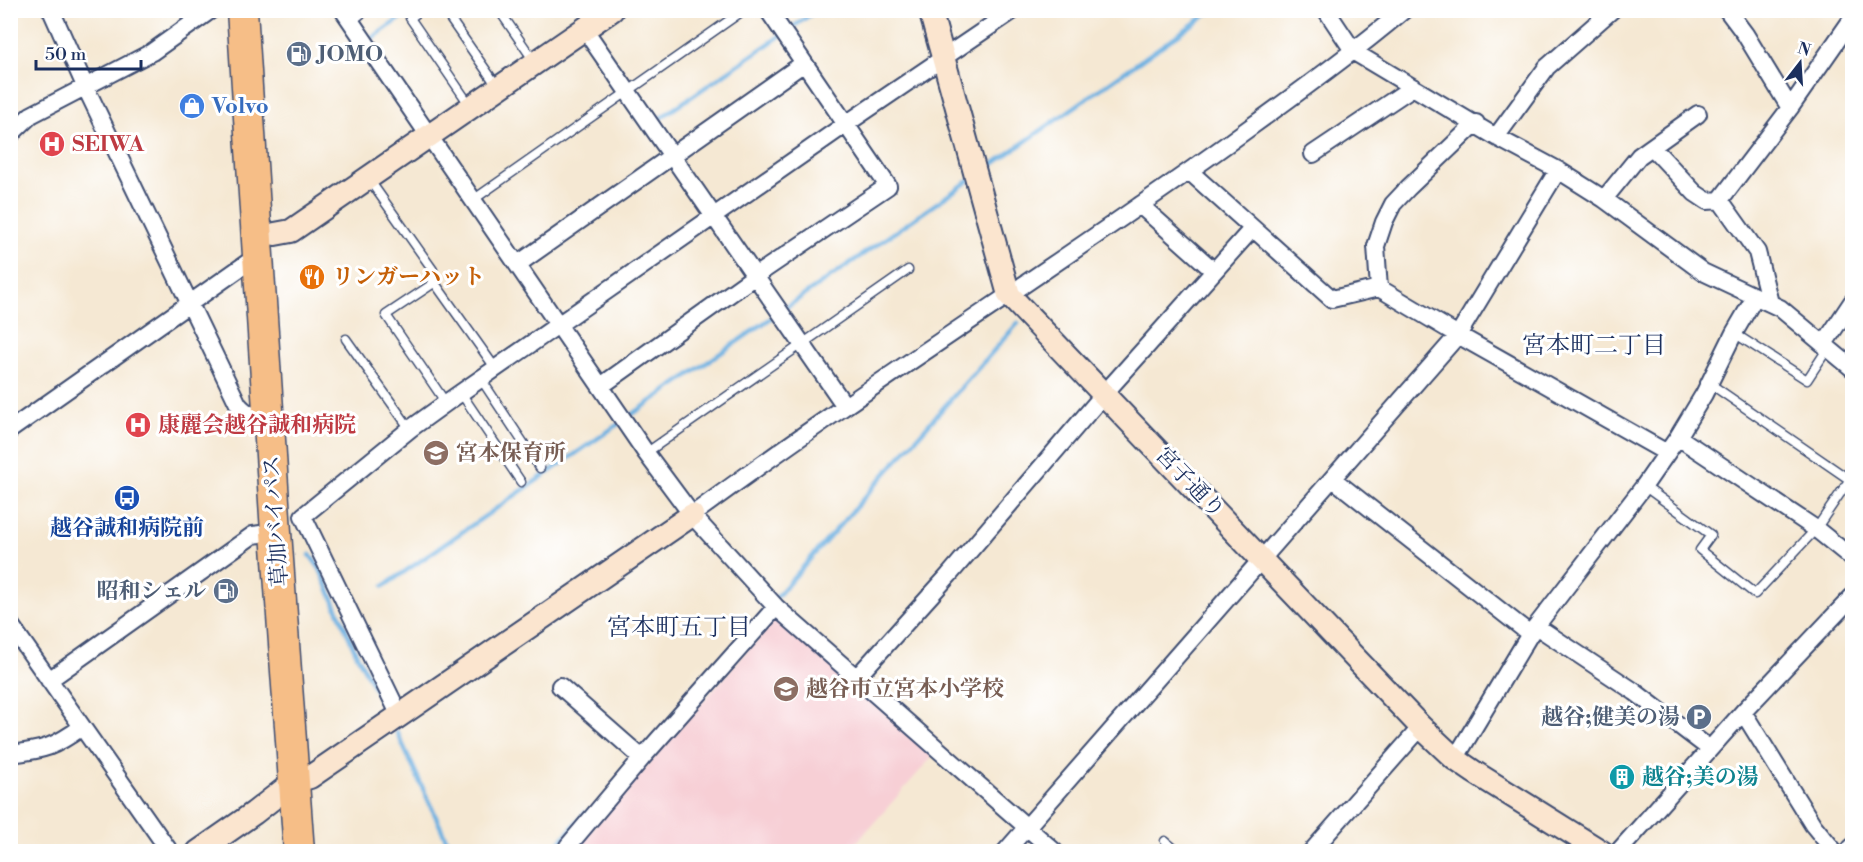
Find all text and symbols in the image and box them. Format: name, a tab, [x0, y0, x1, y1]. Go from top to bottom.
scale bar	[36, 33, 141, 71]
north arrow	[1770, 33, 1830, 93]
text: N	[1795, 38, 1813, 61]
fuel station icon: JOMO	[284, 39, 314, 69]
place label: JOMO	[315, 41, 383, 68]
text: 50 m	[45, 43, 87, 66]
shop icon: Volvo	[177, 91, 207, 121]
place label: Volvo	[211, 93, 269, 120]
hospital icon: SEIWA	[37, 129, 67, 159]
place label: SEIWA	[72, 131, 145, 158]
restaurant icon: リンガーハット	[297, 262, 327, 292]
place label: リンガーハット	[332, 264, 485, 291]
district label: 宮本町二丁目	[1522, 331, 1666, 361]
hospital icon: 康麗会越谷誠和病院	[123, 410, 153, 440]
place label: 康麗会越谷誠和病院	[158, 412, 356, 439]
school or university icon: 宮本保育所	[421, 438, 451, 468]
place label: 宮本保育所	[456, 440, 566, 467]
street label: 宮子通り	[1150, 442, 1230, 524]
street label: 草加バイパス	[258, 454, 294, 588]
bus stop icon: 越谷誠和病院前	[112, 483, 142, 513]
place label: 越谷誠和病院前	[50, 515, 204, 542]
fuel station icon: 昭和シェル	[211, 576, 241, 606]
place label: 昭和シェル	[96, 578, 206, 605]
district label: 宮本町五丁目	[607, 613, 751, 643]
school or university icon: 越谷市立宮本小学校	[771, 674, 801, 704]
place label: 越谷市立宮本小学校	[806, 676, 1004, 703]
parking icon: 越谷;健美の湯	[1684, 702, 1714, 732]
place label: 越谷;健美の湯	[1541, 704, 1680, 731]
building icon: 越谷;美の湯	[1607, 762, 1637, 792]
place label: 越谷;美の湯	[1642, 764, 1759, 791]

